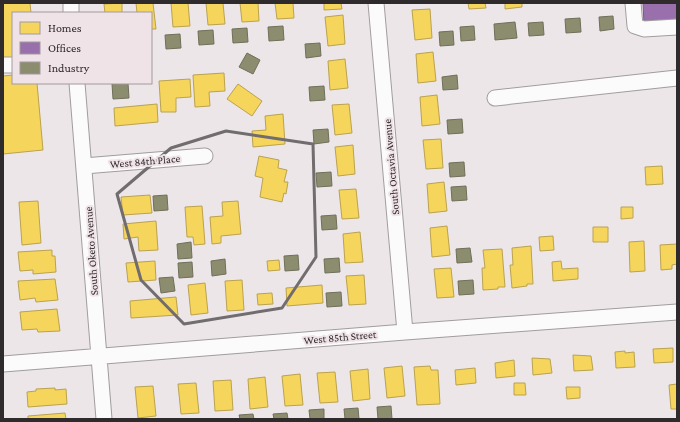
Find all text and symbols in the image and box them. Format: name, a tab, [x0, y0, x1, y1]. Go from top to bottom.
legend	[12, 12, 152, 84]
text: Homes	[48, 21, 82, 35]
text: Offices	[48, 41, 81, 55]
text: Industry	[48, 61, 90, 75]
street label: South Octavia Avenue	[381, 118, 401, 215]
street label: West 84th Place	[109, 152, 181, 170]
street label: South Oketo Avenue	[82, 206, 100, 296]
street label: West 85th Street	[303, 328, 377, 346]

